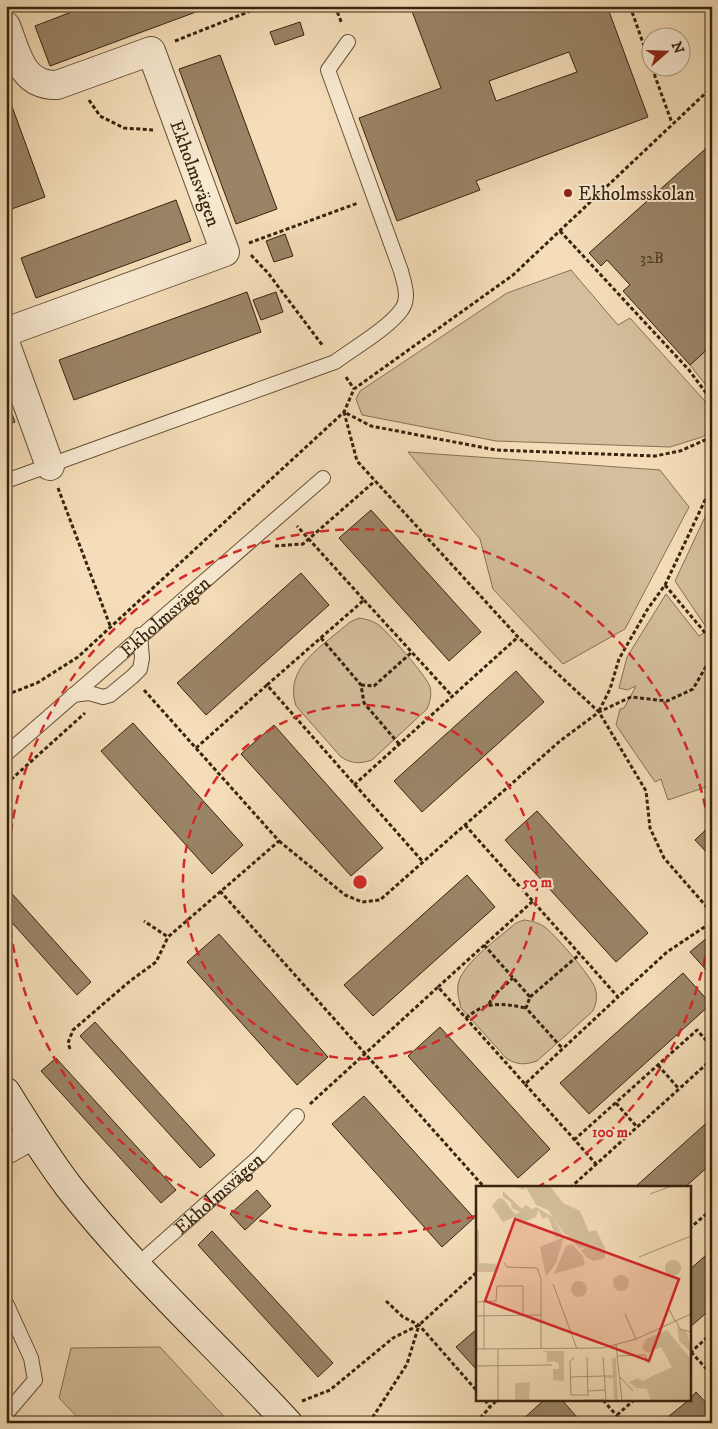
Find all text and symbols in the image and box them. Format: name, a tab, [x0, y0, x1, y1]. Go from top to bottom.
north arrow	[640, 28, 690, 78]
text: N	[667, 39, 688, 57]
street label: Ekholmsvägen	[164, 117, 225, 230]
place label: Ekholmsskolan	[578, 183, 695, 206]
marker: Ekholmsskolan	[562, 187, 574, 199]
house number: 32B	[640, 248, 664, 268]
street label: Ekholmsvägen	[116, 572, 215, 663]
centre of rings	[351, 873, 369, 891]
text: 50 m	[521, 873, 553, 892]
text: 100 m	[592, 1123, 629, 1142]
street label: Ekholmsvägen	[170, 1148, 269, 1240]
inset map	[476, 1186, 690, 1402]

